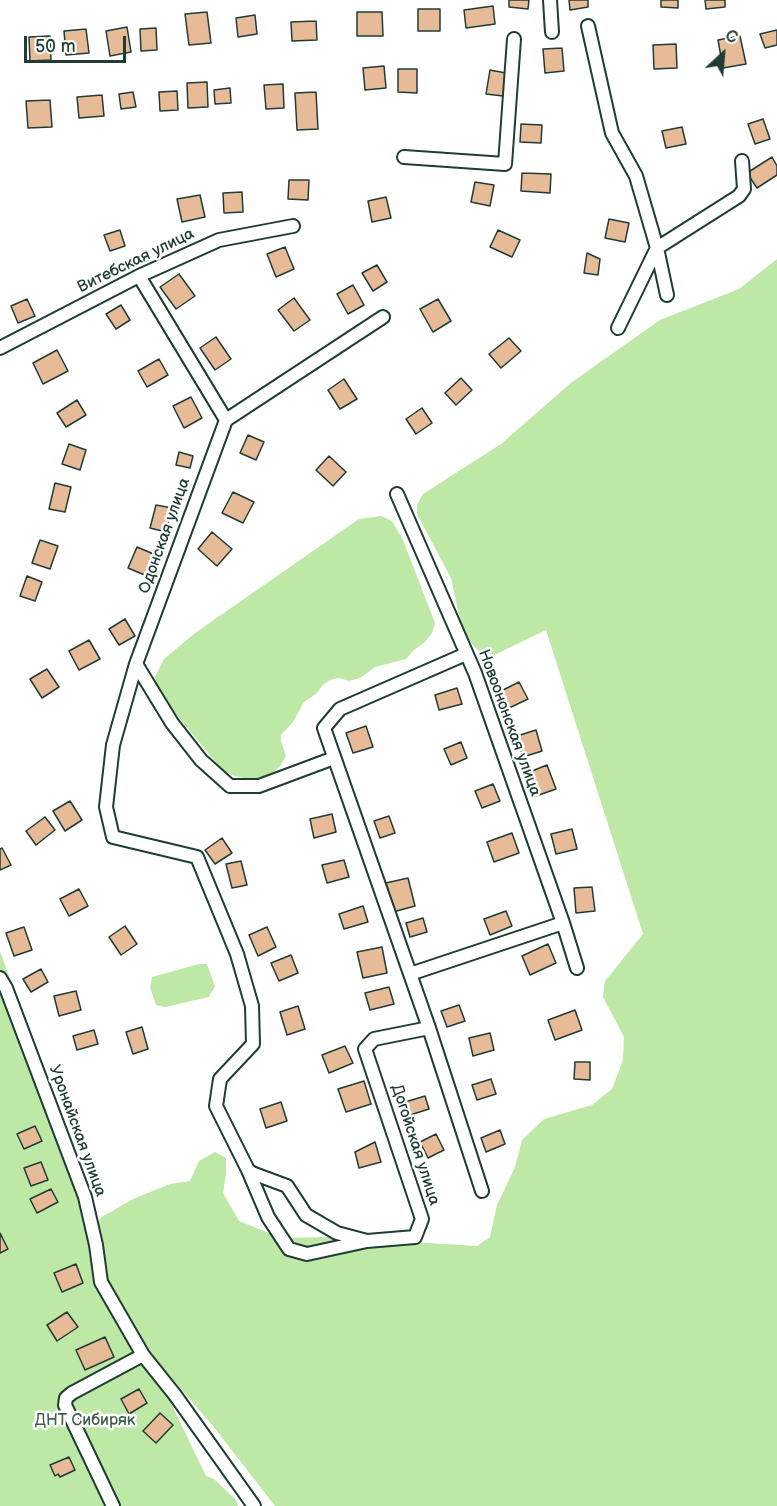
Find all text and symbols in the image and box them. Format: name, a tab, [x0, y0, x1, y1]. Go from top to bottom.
scale bar	[27, 24, 129, 62]
north arrow	[693, 24, 753, 84]
text: С	[722, 26, 740, 48]
text: 50 m	[35, 36, 76, 57]
street label: Витебская улица	[75, 224, 197, 298]
street label: Одонская улица	[135, 476, 195, 596]
street label: Новоононская улица	[474, 647, 544, 799]
street label: Уронайская улица	[44, 1063, 110, 1199]
street label: Догойская улица	[386, 1082, 444, 1208]
park label: ДНТ Сибиряк	[35, 1411, 135, 1431]

